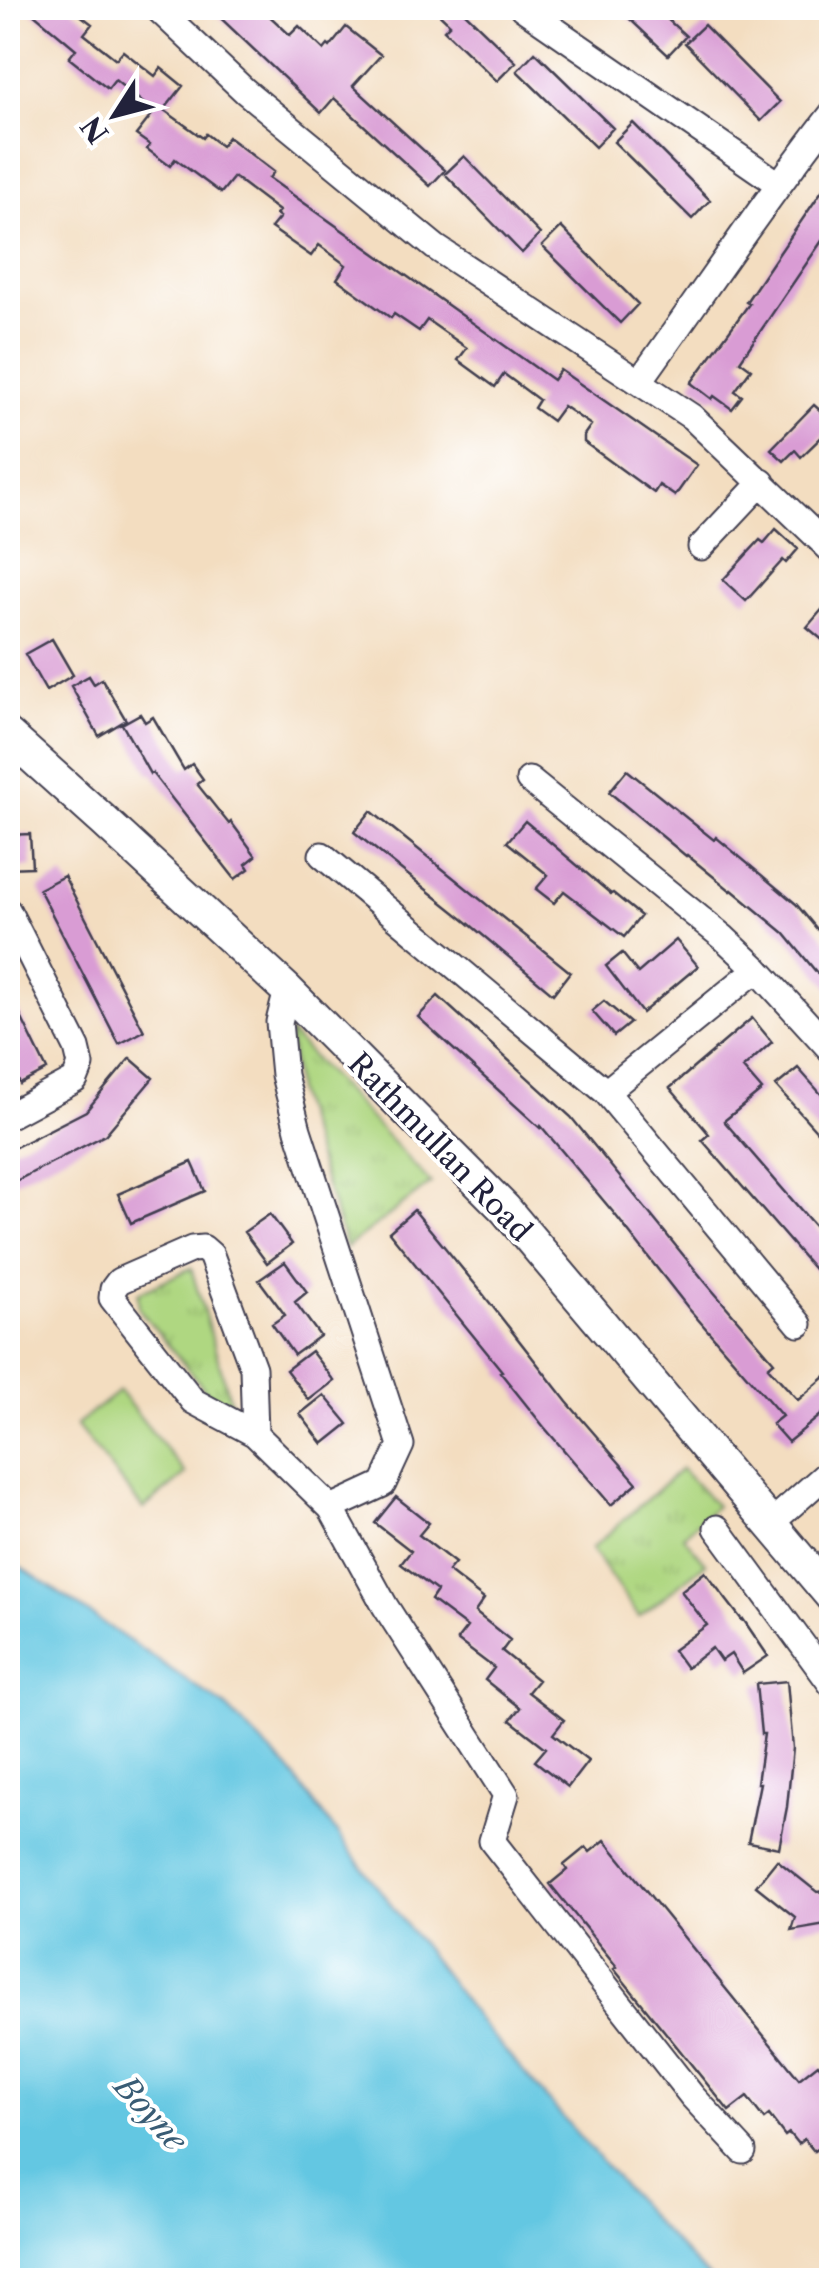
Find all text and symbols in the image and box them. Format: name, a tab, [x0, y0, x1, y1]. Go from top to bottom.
north arrow	[65, 65, 165, 165]
text: N	[74, 110, 116, 150]
street label: Rathmullan Road	[340, 1045, 540, 1249]
water label: Boyne	[105, 2065, 196, 2160]

